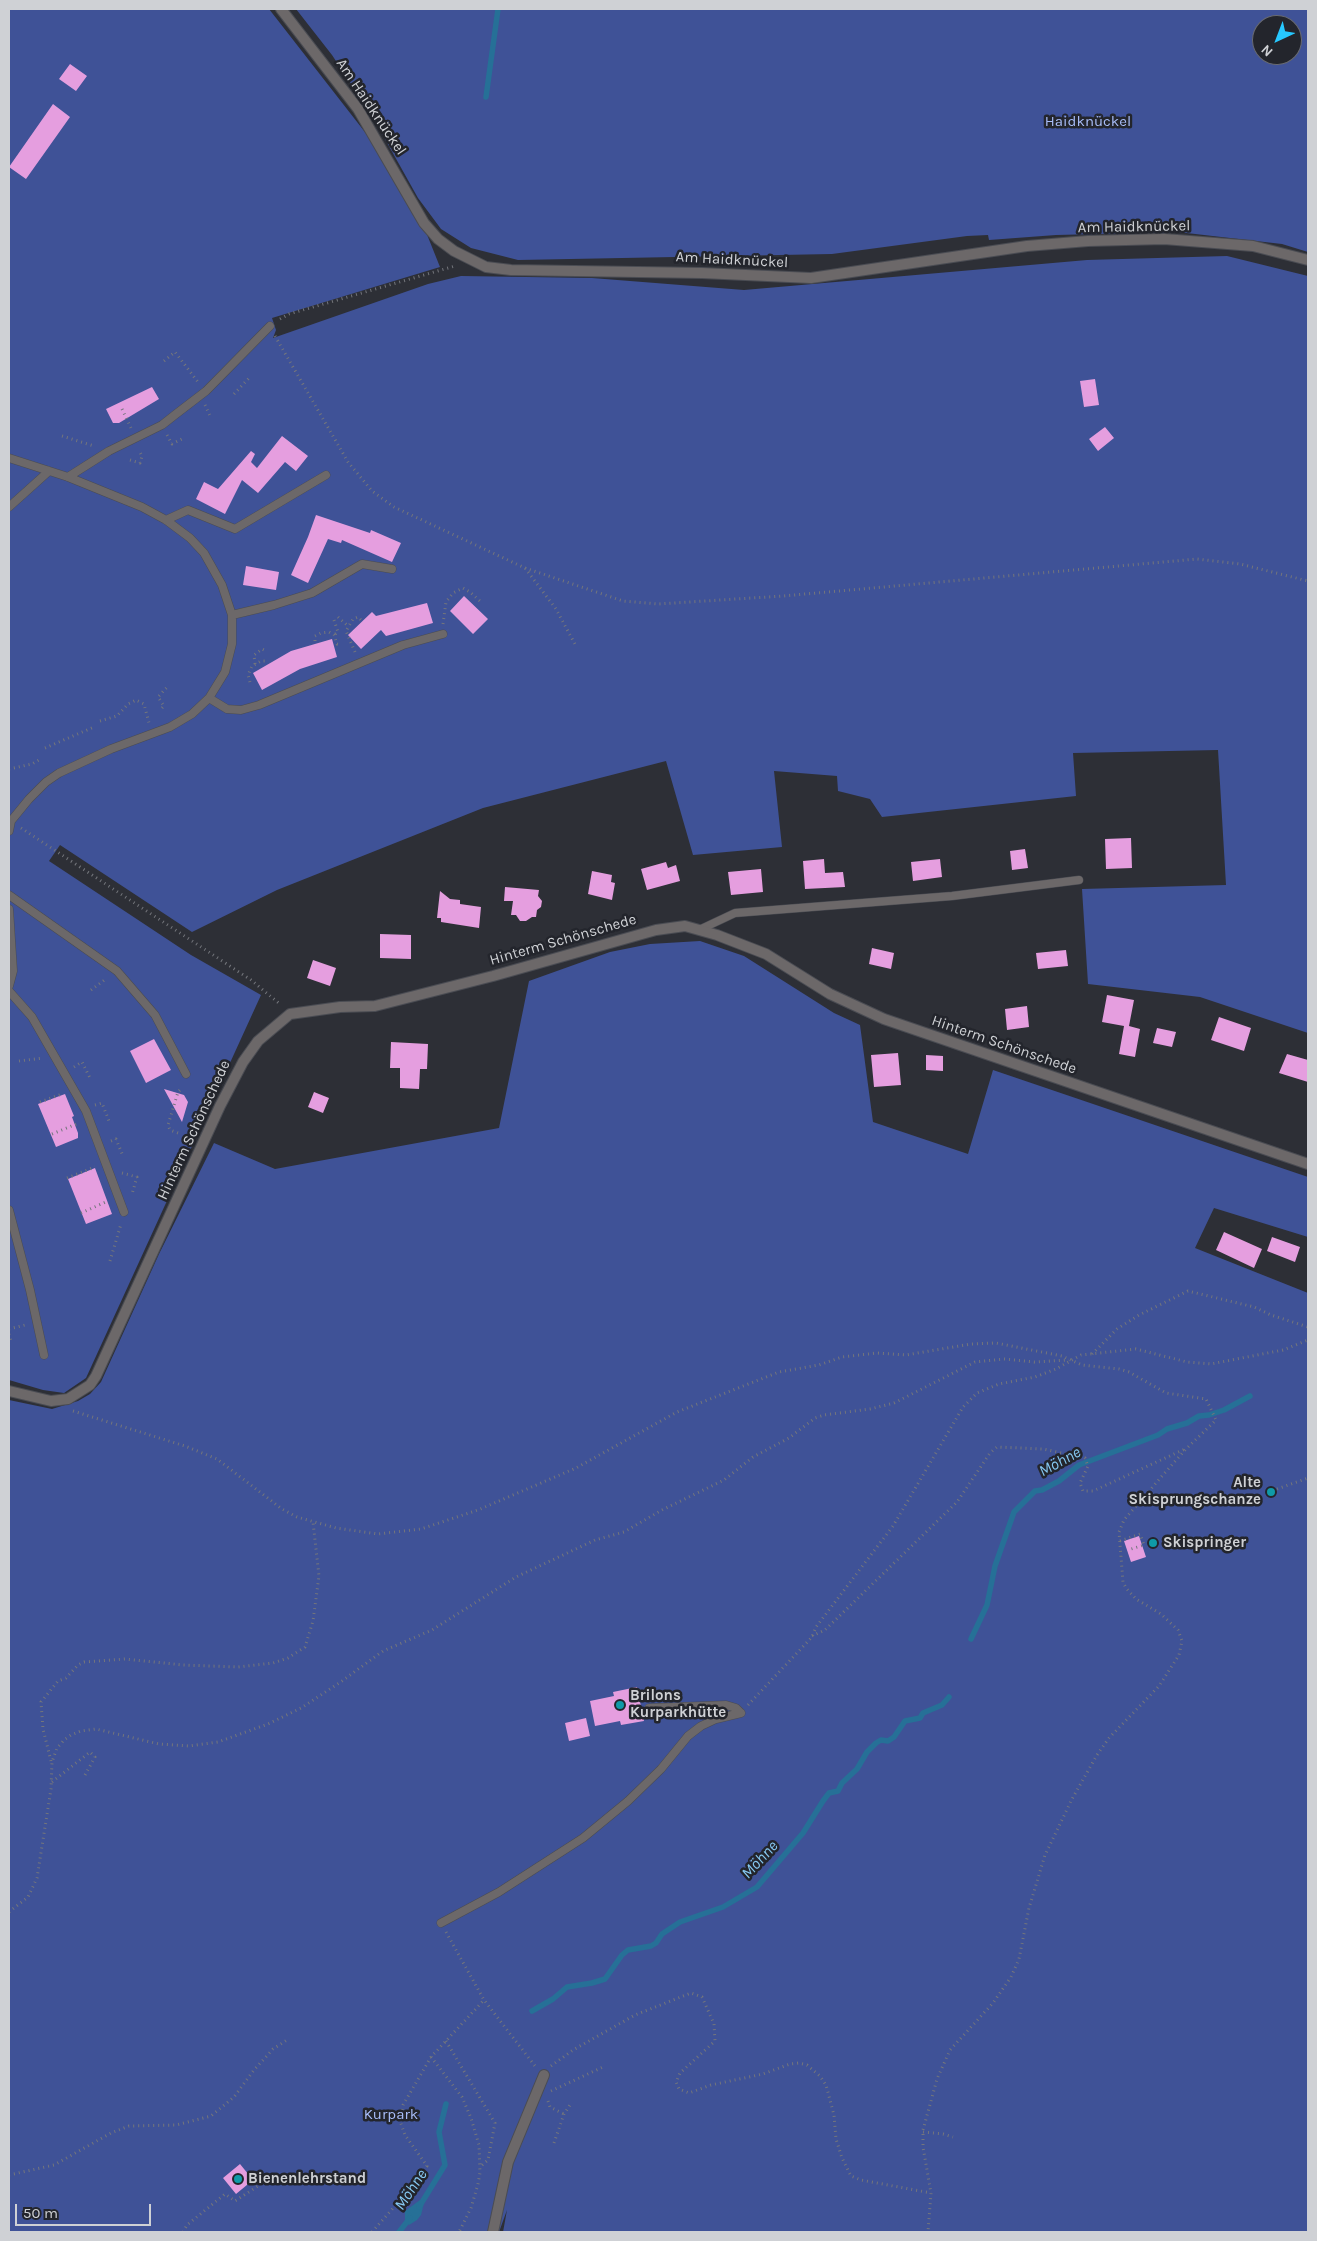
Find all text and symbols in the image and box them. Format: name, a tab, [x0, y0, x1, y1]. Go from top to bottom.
north arrow	[1252, 15, 1302, 65]
text: N	[1258, 41, 1277, 60]
street label: Am Haidknückel	[332, 55, 410, 159]
park label: Haidknückel	[1045, 113, 1131, 131]
street label: Am Haidknückel	[1078, 217, 1190, 237]
street label: Am Haidknückel	[675, 248, 789, 272]
street label: Hinterm Schönschede	[487, 910, 639, 970]
street label: Hinterm Schönschede	[929, 1012, 1079, 1078]
street label: Hinterm Schönschede	[154, 1057, 234, 1203]
water label: Möhne	[1036, 1443, 1084, 1481]
place label: Alte Skisprungschanze	[1129, 1474, 1261, 1509]
marker: Alte Skisprungschanze	[1265, 1486, 1277, 1498]
place label: Skispringer	[1163, 1534, 1246, 1552]
marker: Skispringer	[1147, 1537, 1159, 1549]
place label: Brilons Kurparkhütte	[630, 1687, 726, 1722]
marker: Brilons Kurparkhütte	[614, 1699, 626, 1711]
water label: Möhne	[738, 1837, 782, 1883]
park label: Kurpark	[364, 2106, 418, 2124]
water label: Möhne	[390, 2166, 432, 2214]
place label: Bienenlehrstand	[248, 2170, 366, 2188]
marker: Bienenlehrstand	[232, 2173, 244, 2185]
scale bar	[18, 2194, 154, 2226]
text: 50 m	[23, 2204, 58, 2222]

